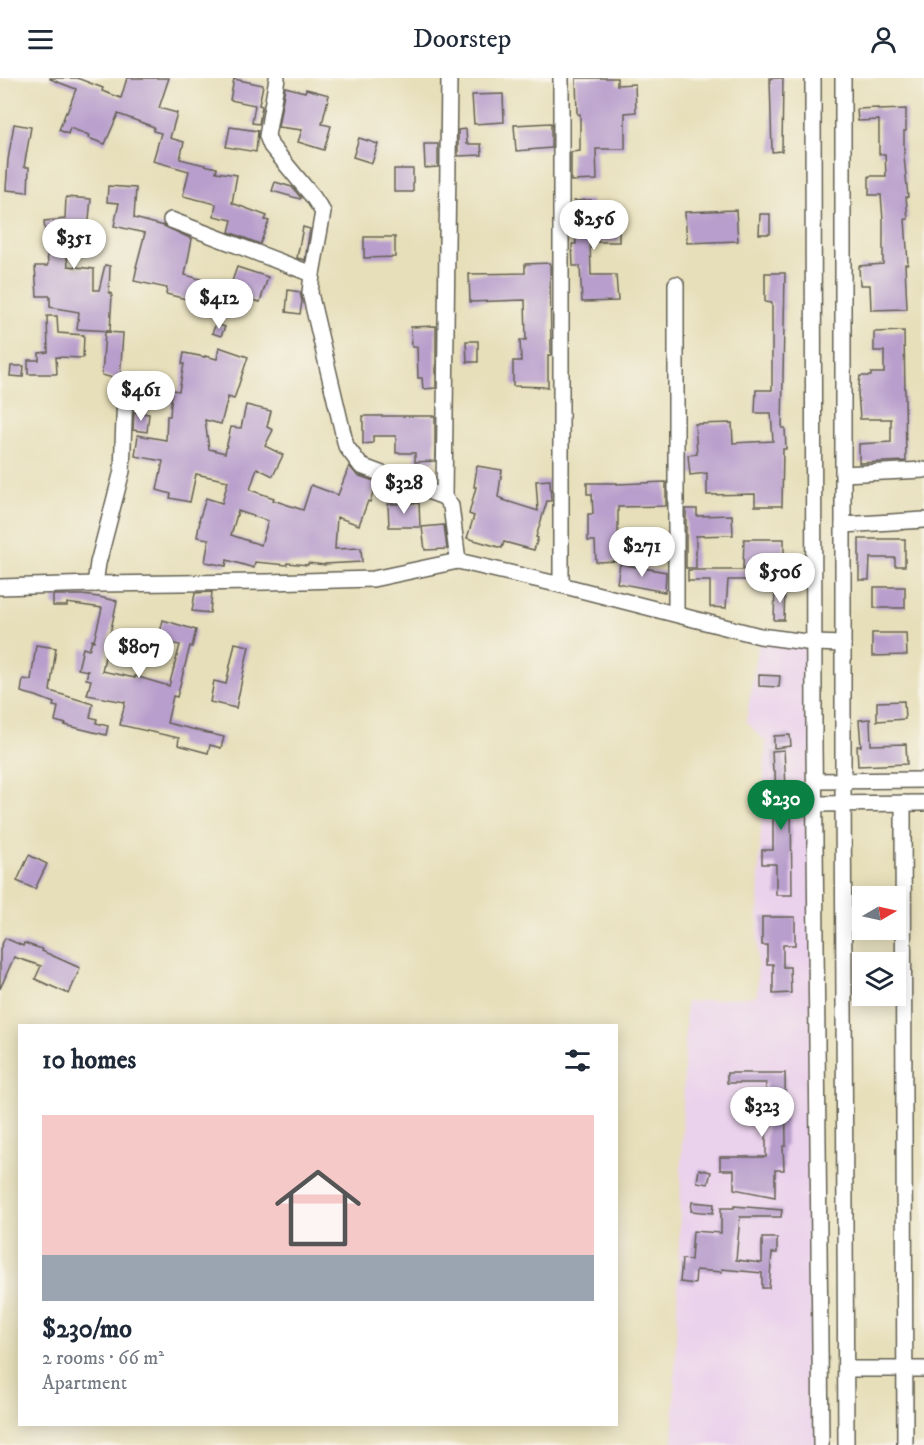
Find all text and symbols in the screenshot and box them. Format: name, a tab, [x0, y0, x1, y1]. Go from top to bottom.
text: Doorstep	[413, 22, 511, 56]
icon: menu	[24, 23, 57, 56]
icon: person	[867, 23, 900, 56]
pin: $256	[558, 200, 630, 251]
text: $256	[574, 207, 614, 232]
pin: $351	[38, 219, 110, 270]
text: $351	[56, 226, 92, 251]
pin: $412	[183, 279, 255, 330]
text: $412	[199, 286, 239, 311]
pin: $461	[105, 371, 177, 422]
text: $461	[121, 378, 161, 403]
pin: $328	[368, 464, 440, 515]
text: $328	[385, 471, 423, 496]
pin: $271	[606, 527, 678, 578]
text: $271	[623, 534, 661, 559]
pin: $506	[744, 553, 816, 604]
text: $506	[759, 560, 801, 585]
pin: $807	[103, 628, 175, 679]
text: $807	[118, 635, 160, 660]
pin: $230	[745, 780, 817, 831]
text: $230	[762, 787, 800, 812]
north arrow	[852, 886, 906, 940]
map controls	[852, 886, 906, 1006]
button: layers	[852, 952, 906, 1006]
text: 10 homes	[42, 1044, 136, 1077]
icon: filters	[561, 1044, 594, 1077]
pin: $323	[726, 1087, 798, 1138]
text: $323	[744, 1094, 780, 1119]
icon: home	[264, 1154, 372, 1262]
text: $230/mo	[42, 1313, 132, 1346]
text: 2 rooms · 66 m²	[42, 1346, 164, 1371]
text: Apartment	[42, 1371, 127, 1396]

